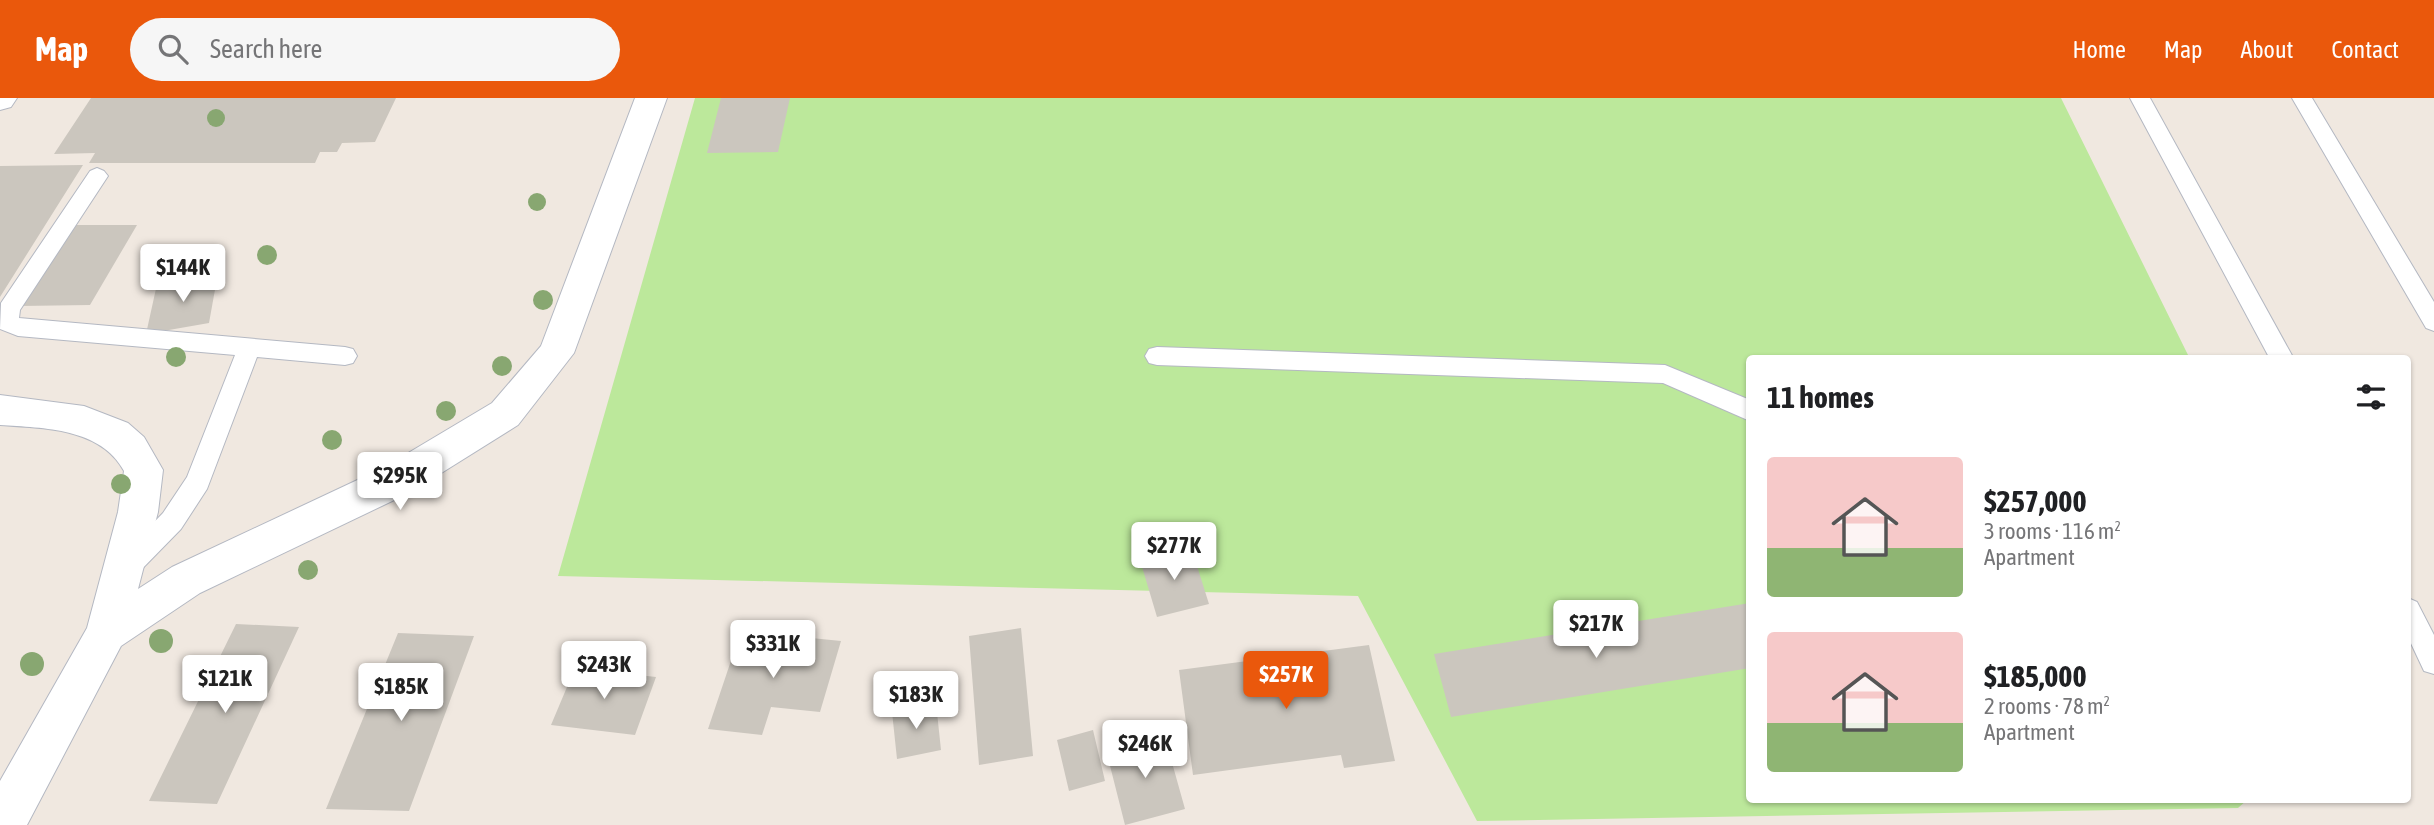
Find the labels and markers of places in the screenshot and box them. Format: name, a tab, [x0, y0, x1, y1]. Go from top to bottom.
pin: $144K	[134, 244, 232, 304]
pin: $295K	[351, 452, 449, 512]
pin: $277K	[1125, 522, 1223, 582]
pin: $217K	[1547, 601, 1645, 660]
pin: $331K	[724, 620, 822, 680]
pin: $243K	[555, 642, 653, 701]
pin: $257K	[1237, 652, 1335, 711]
pin: $121K	[176, 656, 274, 715]
pin: $185K	[352, 664, 450, 723]
pin: $183K	[867, 672, 965, 731]
pin: $246K	[1096, 720, 1194, 780]

